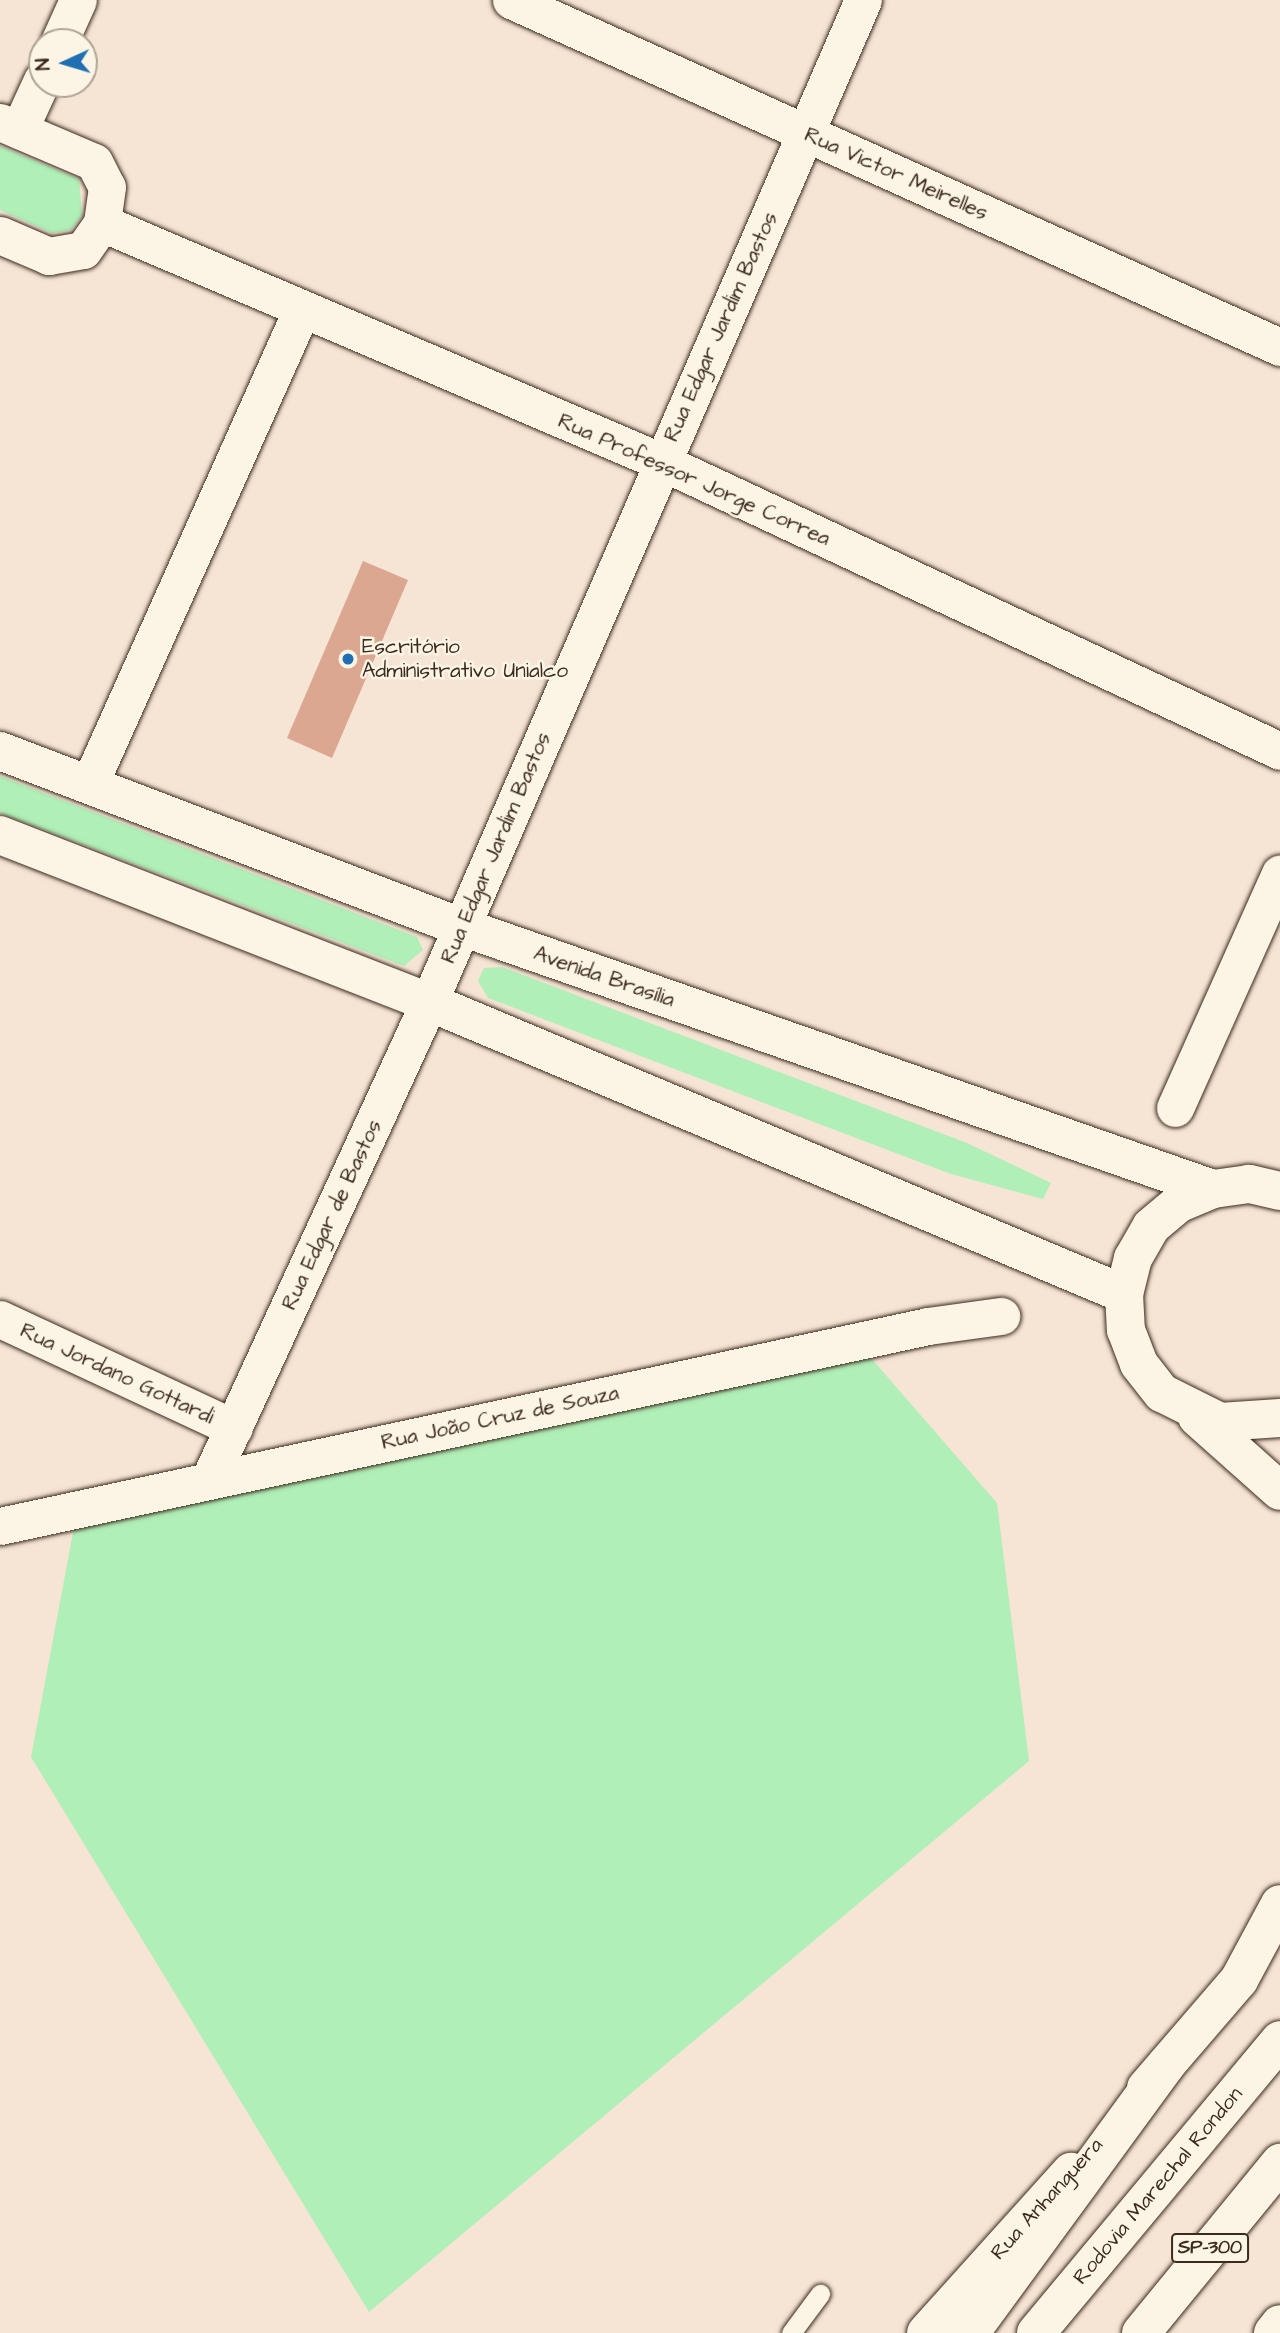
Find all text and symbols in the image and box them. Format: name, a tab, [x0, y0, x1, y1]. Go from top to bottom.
north arrow	[28, 28, 98, 98]
text: N	[30, 57, 57, 71]
street label: Rua Victor Meirelles	[800, 122, 992, 226]
street label: Rua Edgar Jardim Bastos	[659, 208, 783, 446]
street label: Rua Professor Jorge Correa	[554, 408, 834, 552]
place label: Escritório Administrativo Unialco	[362, 634, 568, 684]
marker: Escritório Administrativo Unialco	[340, 651, 356, 667]
street label: Rua Edgar Jardim Bastos	[436, 729, 556, 967]
street label: Avenida Brasília	[530, 941, 678, 1013]
street label: Rua Edgar de Bastos	[277, 1116, 387, 1314]
street label: Rua Jordano Gottardi	[16, 1318, 218, 1430]
street label: Rua João Cruz de Souza	[379, 1381, 621, 1455]
street label: Rodovia Marechal Rondon	[1068, 2082, 1248, 2290]
street label: Rua Anhanguera	[986, 2133, 1108, 2265]
road number: SP-300	[1170, 2232, 1250, 2264]

